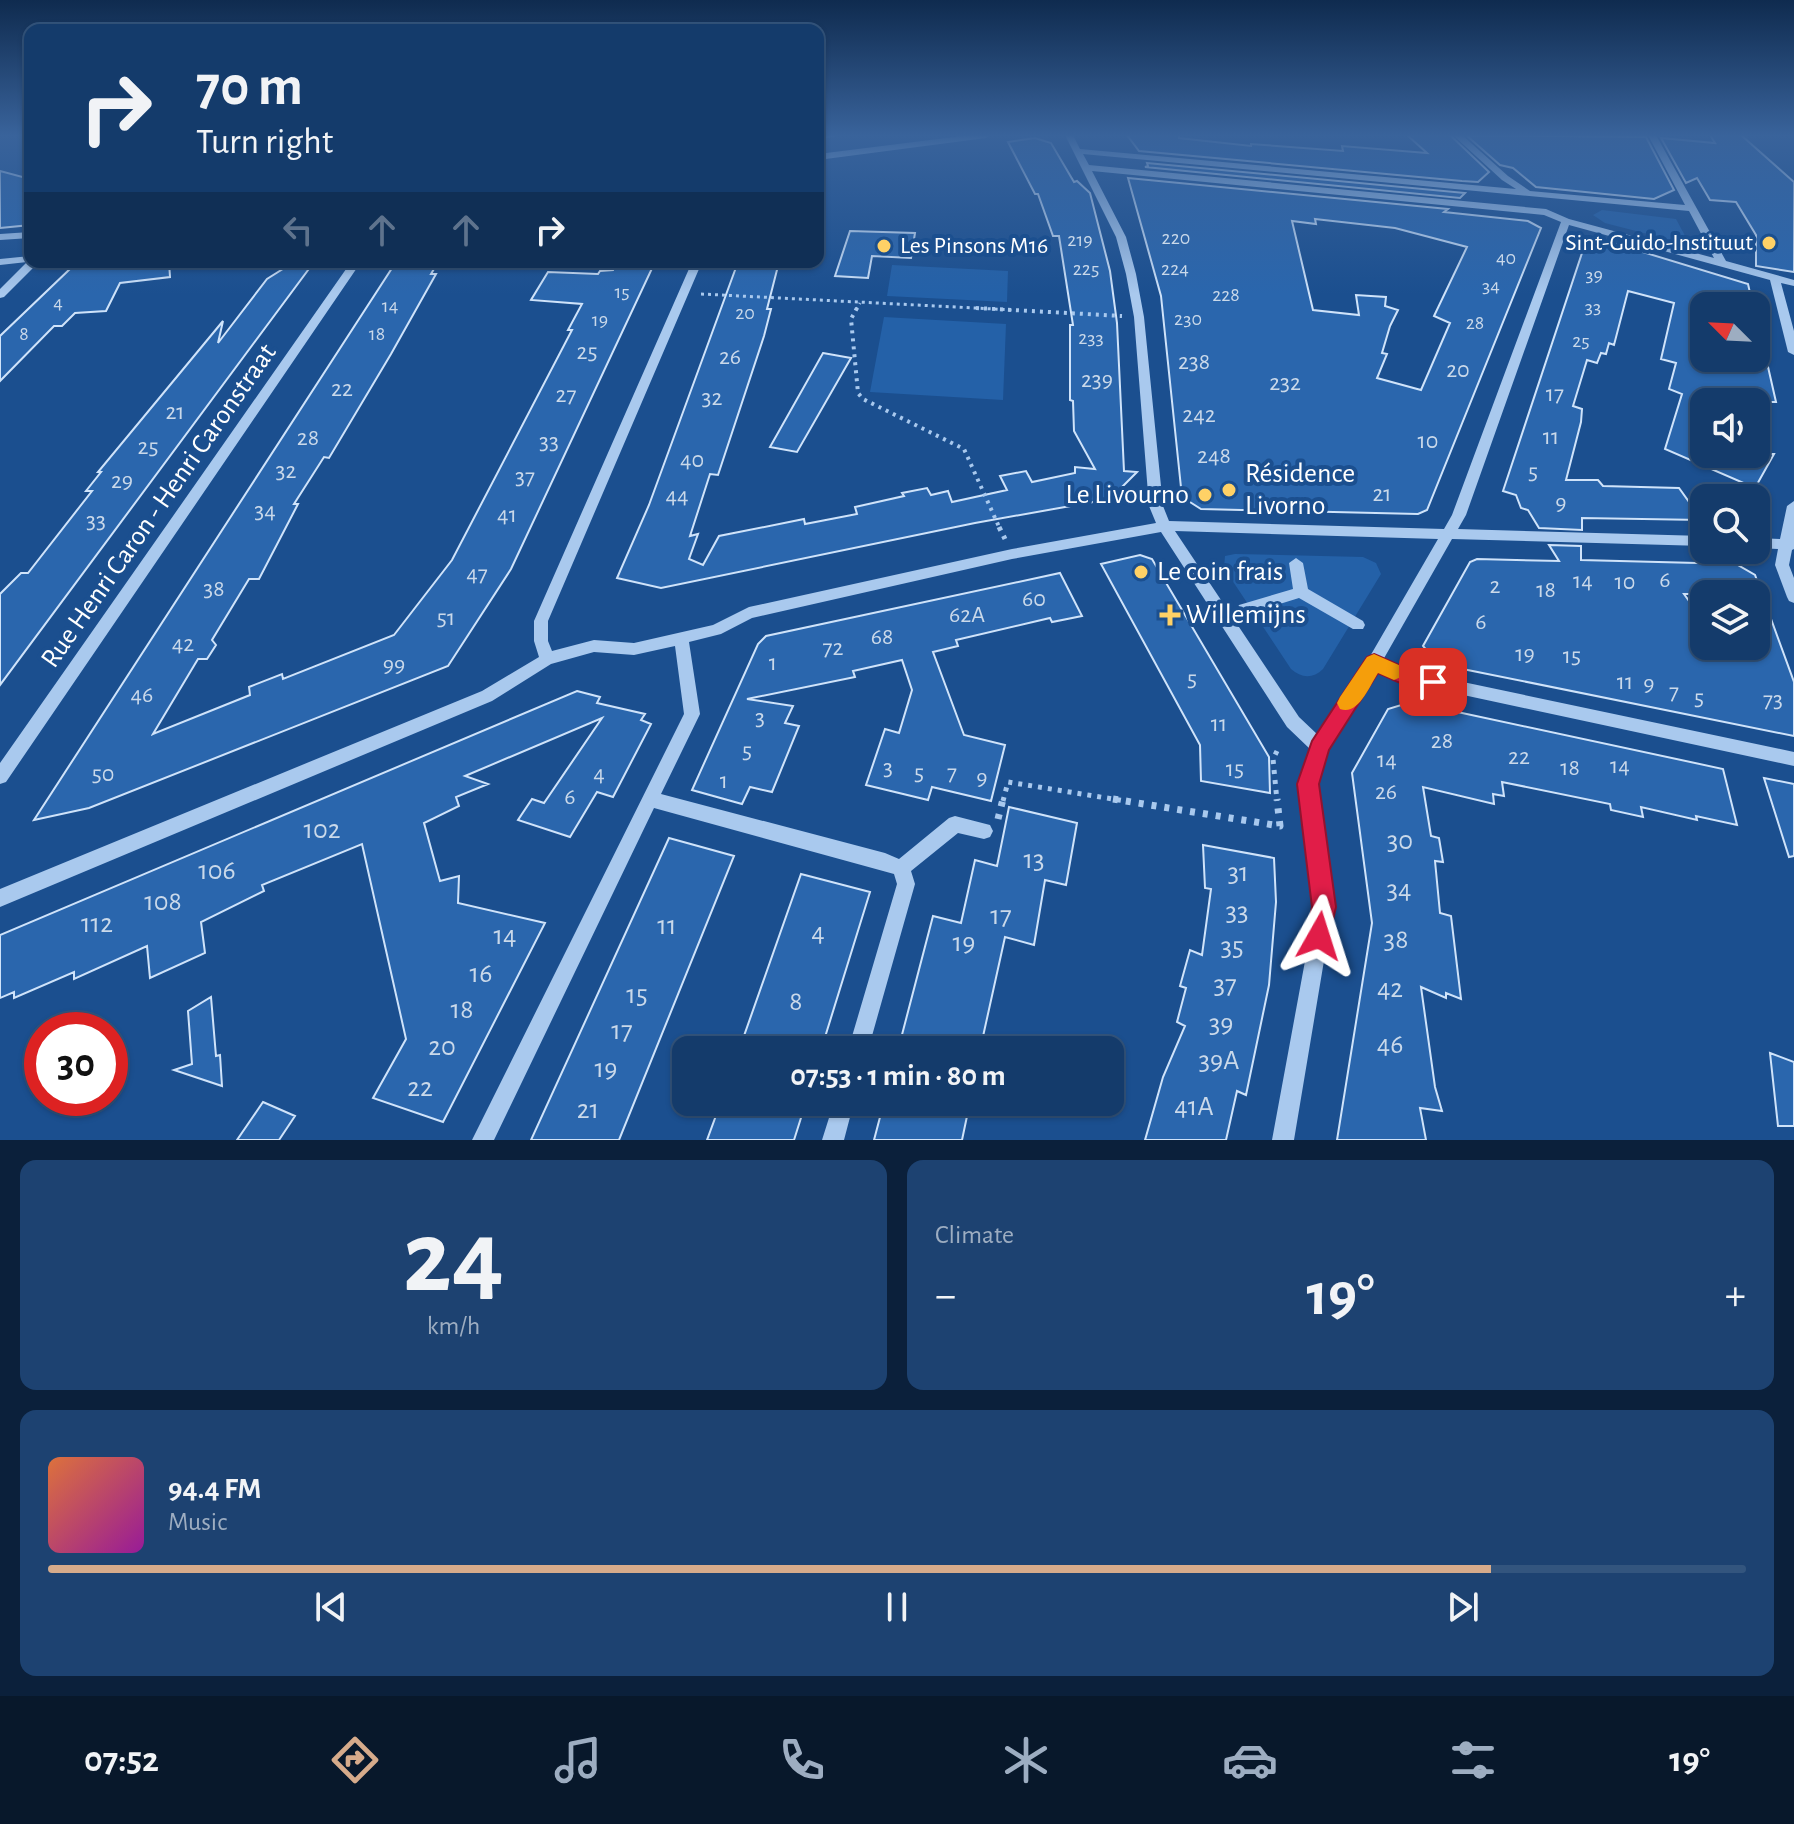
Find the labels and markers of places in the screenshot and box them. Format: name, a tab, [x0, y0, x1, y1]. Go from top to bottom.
place label: Sint-Guido-Instituut	[1565, 231, 1753, 255]
place label: Les Pinsons M16	[900, 234, 1048, 258]
marker: Sint-Guido-Instituut	[1760, 234, 1778, 252]
marker: Les Pinsons M16	[875, 237, 893, 255]
place label: Résidence Livorno	[1245, 460, 1355, 520]
place label: Le Livourno	[1065, 481, 1189, 509]
marker: Résidence Livorno	[1220, 481, 1238, 499]
marker: Le Livourno	[1196, 486, 1214, 504]
place label: Le coin frais	[1157, 558, 1283, 586]
marker: Le coin frais	[1132, 563, 1150, 581]
place label: Willemijns	[1186, 601, 1306, 629]
marker: Willemijns	[1161, 606, 1179, 624]
pin	[1399, 648, 1467, 716]

